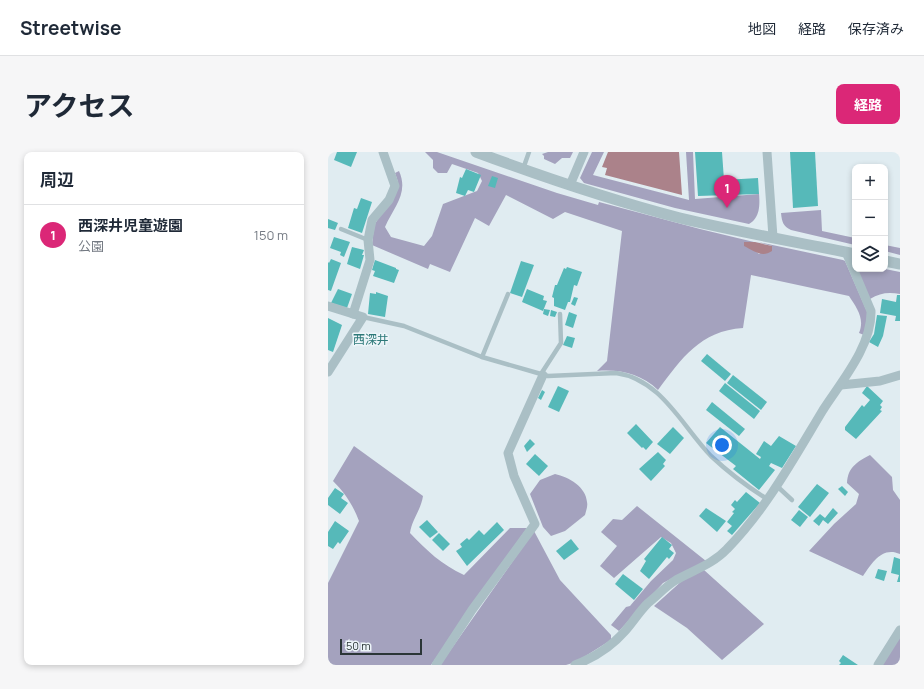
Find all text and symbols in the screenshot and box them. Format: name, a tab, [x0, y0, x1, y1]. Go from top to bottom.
text: Streetwise	[20, 15, 122, 41]
text: 地図	[748, 19, 776, 38]
text: 経路	[798, 19, 826, 38]
text: 保存済み	[848, 19, 904, 38]
button: 経路	[836, 84, 900, 124]
text: アクセス	[24, 86, 135, 124]
map controls	[852, 164, 888, 272]
button: +	[852, 164, 888, 200]
text: 周辺	[40, 168, 74, 191]
pin: 1	[714, 175, 740, 208]
button: −	[852, 200, 888, 236]
text: 西深井児童遊園	[78, 215, 183, 236]
text: 1	[50, 226, 56, 244]
text: 150 m	[254, 226, 288, 244]
button: layers	[852, 236, 888, 272]
text: 公園	[78, 237, 104, 255]
district label: 西深井	[353, 331, 389, 348]
your location	[712, 435, 732, 455]
scale bar	[340, 637, 422, 656]
text: 50 m	[346, 638, 371, 653]

